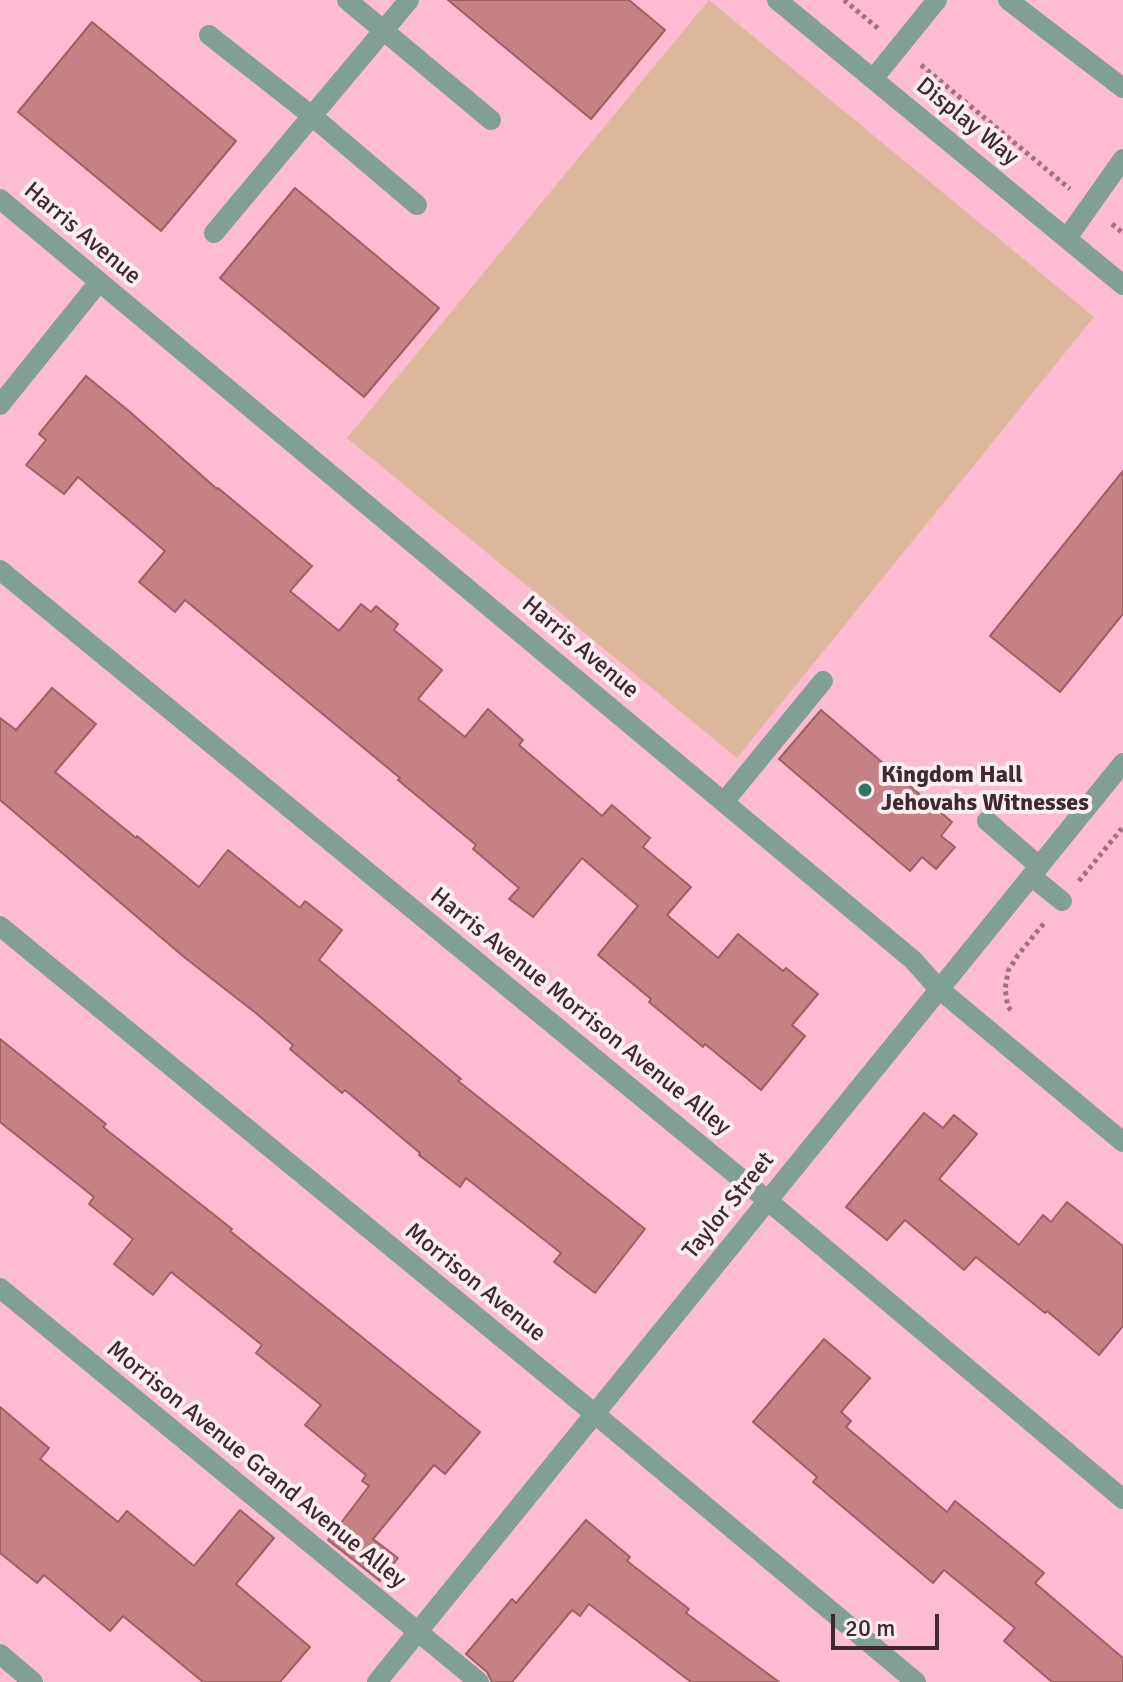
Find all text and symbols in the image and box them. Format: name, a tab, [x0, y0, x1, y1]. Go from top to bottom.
street label: Display Way	[910, 72, 1024, 172]
street label: Harris Avenue	[18, 177, 146, 291]
street label: Harris Avenue	[516, 591, 644, 705]
place label: Kingdom Hall Jehovahs Witnesses	[881, 762, 1089, 818]
marker: Kingdom Hall Jehovahs Witnesses	[856, 781, 874, 799]
street label: Harris Avenue Morrison Avenue Alley	[424, 882, 736, 1142]
street label: Taylor Street	[677, 1147, 781, 1265]
street label: Morrison Avenue	[399, 1217, 551, 1349]
street label: Morrison Avenue Grand Avenue Alley	[101, 1335, 411, 1595]
scale bar	[835, 1598, 943, 1648]
text: 20 m	[845, 1613, 895, 1643]

